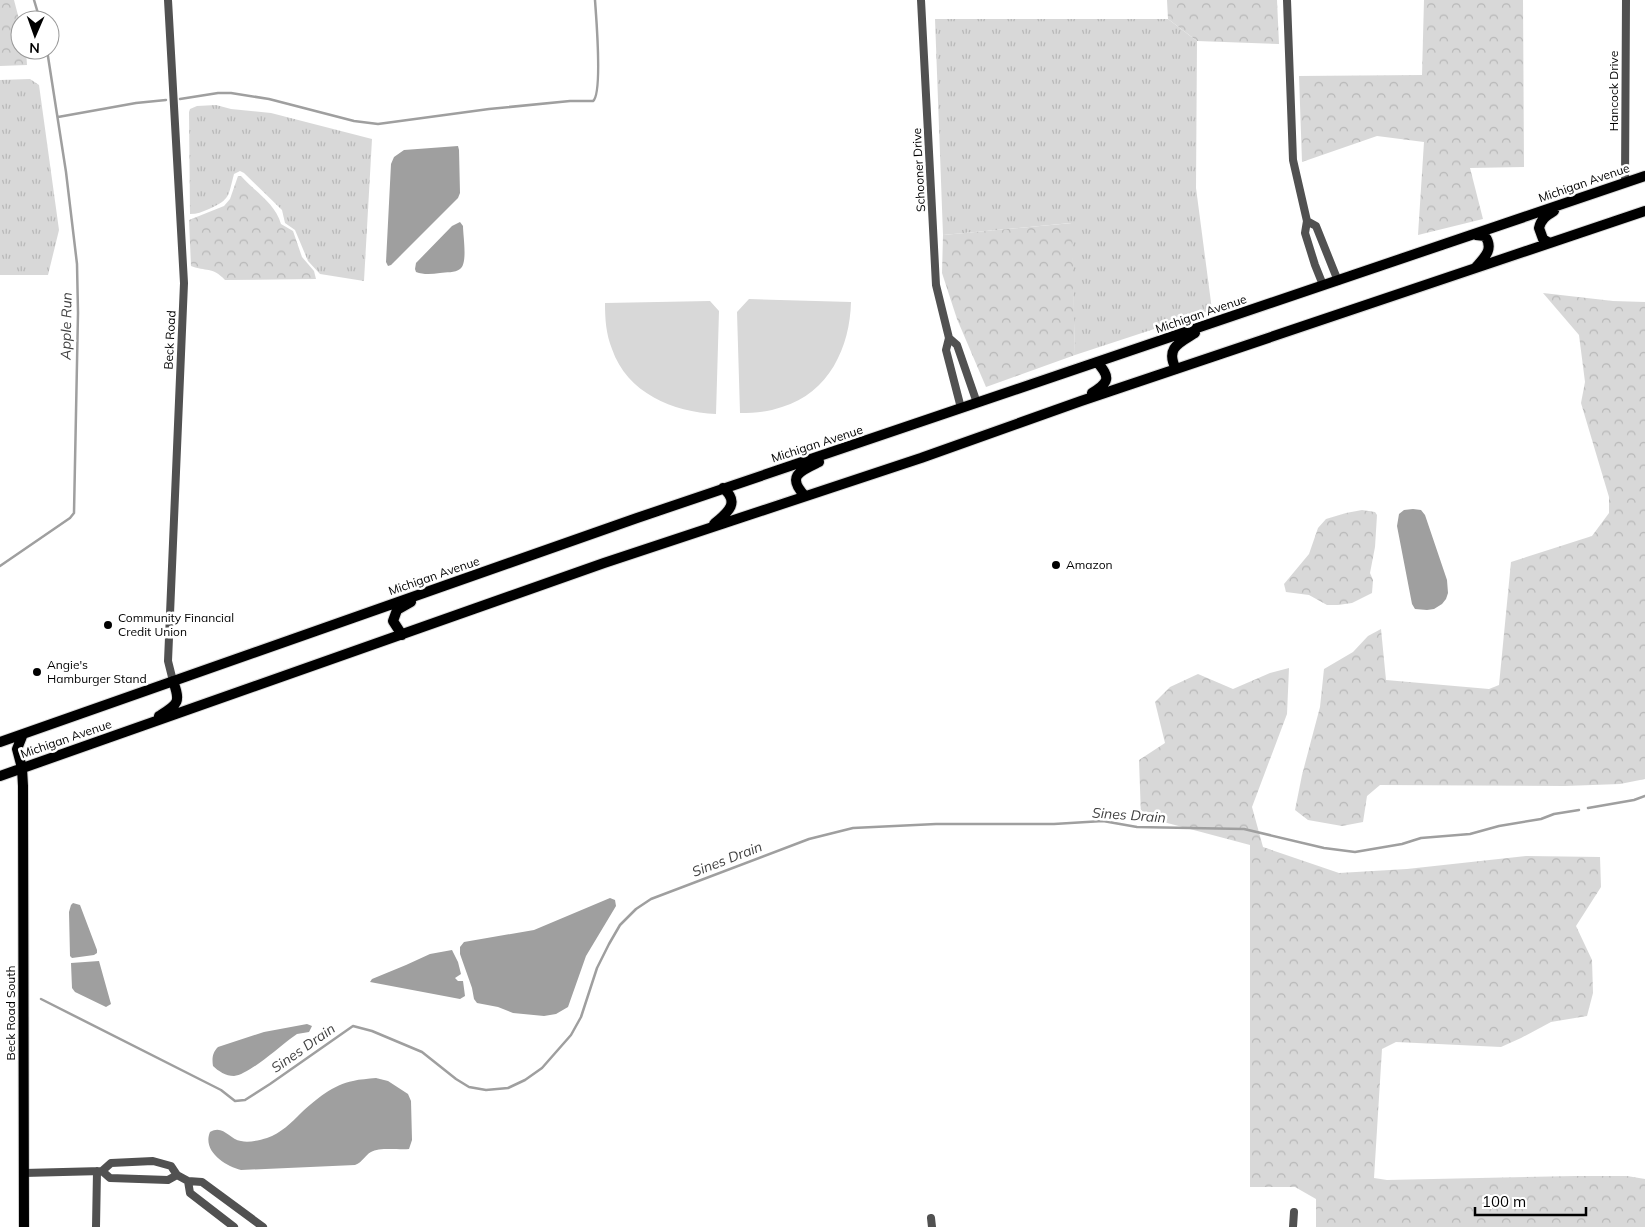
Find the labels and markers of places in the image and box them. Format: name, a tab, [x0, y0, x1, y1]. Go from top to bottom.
place label: Amazon	[1066, 557, 1113, 572]
marker: Amazon	[1050, 559, 1062, 571]
place label: Community Financial Credit Union	[118, 610, 234, 639]
marker: Community Financial Credit Union	[102, 619, 114, 631]
place label: Angie's Hamburger Stand	[47, 657, 147, 686]
marker: Angie's Hamburger Stand	[31, 666, 43, 678]

